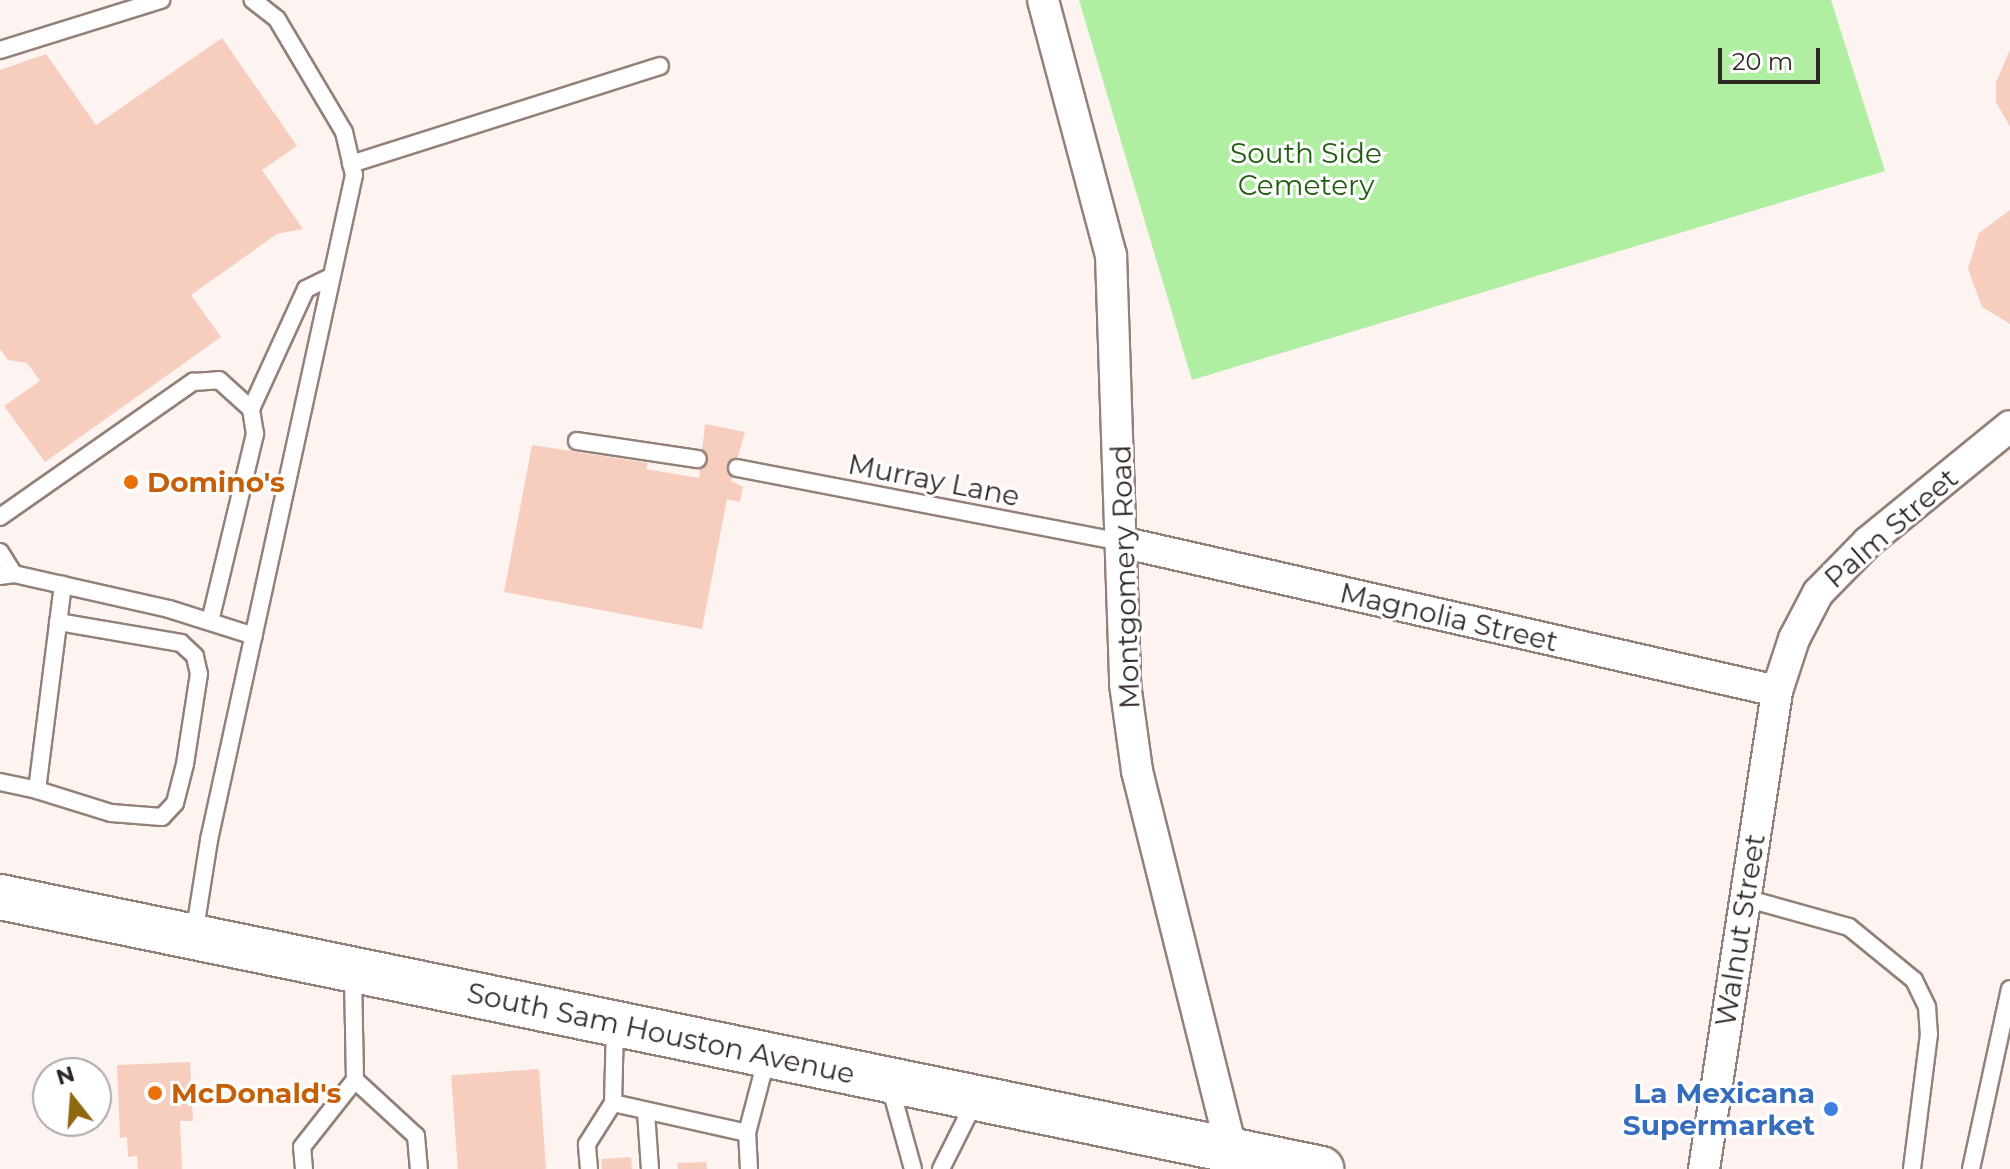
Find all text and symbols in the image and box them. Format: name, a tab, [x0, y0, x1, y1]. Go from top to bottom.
scale bar	[1722, 32, 1824, 82]
text: 20 m	[1732, 47, 1793, 76]
park label: South Side Cemetery	[1230, 136, 1382, 202]
street label: Montgomery Road	[1104, 444, 1146, 710]
street label: Murray Lane	[845, 447, 1023, 513]
street label: Palm Street	[1818, 461, 1964, 595]
place label: Domino's	[147, 465, 285, 499]
marker: Domino's	[122, 473, 140, 491]
street label: Magnolia Street	[1337, 576, 1561, 658]
street label: Walnut Street	[1708, 831, 1772, 1029]
street label: South Sam Houston Avenue	[464, 975, 858, 1091]
north arrow	[32, 1057, 112, 1137]
text: N	[53, 1060, 78, 1091]
place label: McDonald's	[171, 1076, 341, 1110]
place label: La Mexicana Supermarket	[1623, 1076, 1815, 1142]
marker: McDonald's	[146, 1084, 164, 1102]
marker: La Mexicana Supermarket	[1822, 1100, 1840, 1118]

